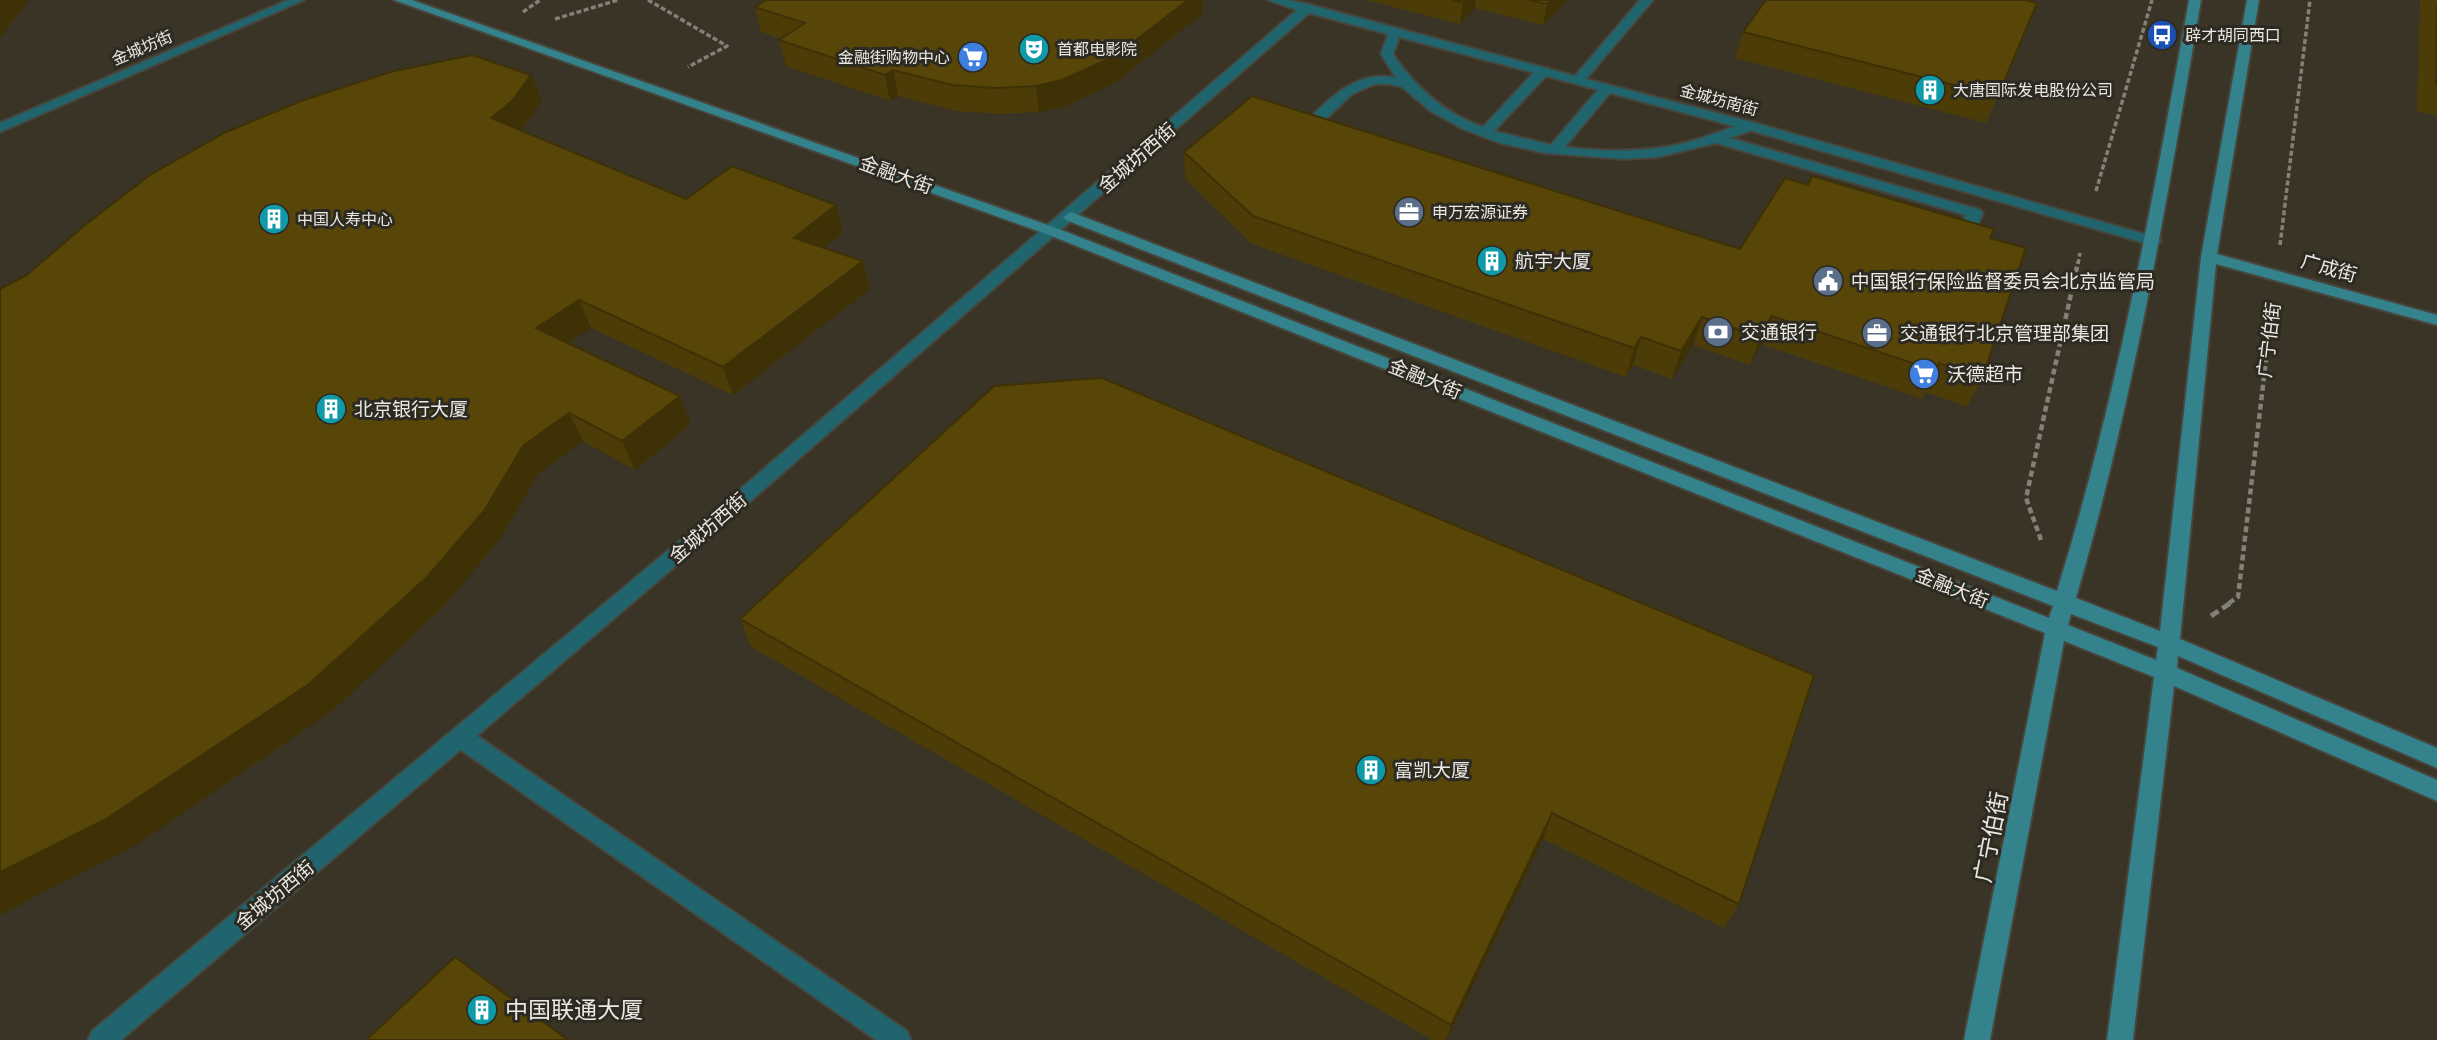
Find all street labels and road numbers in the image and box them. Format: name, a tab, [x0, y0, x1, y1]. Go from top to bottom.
street label: 金城坊街	[109, 28, 175, 68]
street label: 金城坊南街	[1678, 81, 1760, 119]
street label: 金城坊西街	[1094, 119, 1180, 197]
street label: 金融大街	[857, 152, 935, 198]
street label: 广成街	[2299, 250, 2359, 286]
street label: 广宁伯街	[2254, 301, 2284, 379]
street label: 金融大街	[1386, 355, 1464, 403]
street label: 金城坊西街	[665, 489, 751, 567]
street label: 金融大街	[1913, 564, 1991, 612]
street label: 广宁伯街	[1969, 789, 2013, 885]
street label: 金城坊西街	[232, 856, 318, 934]

